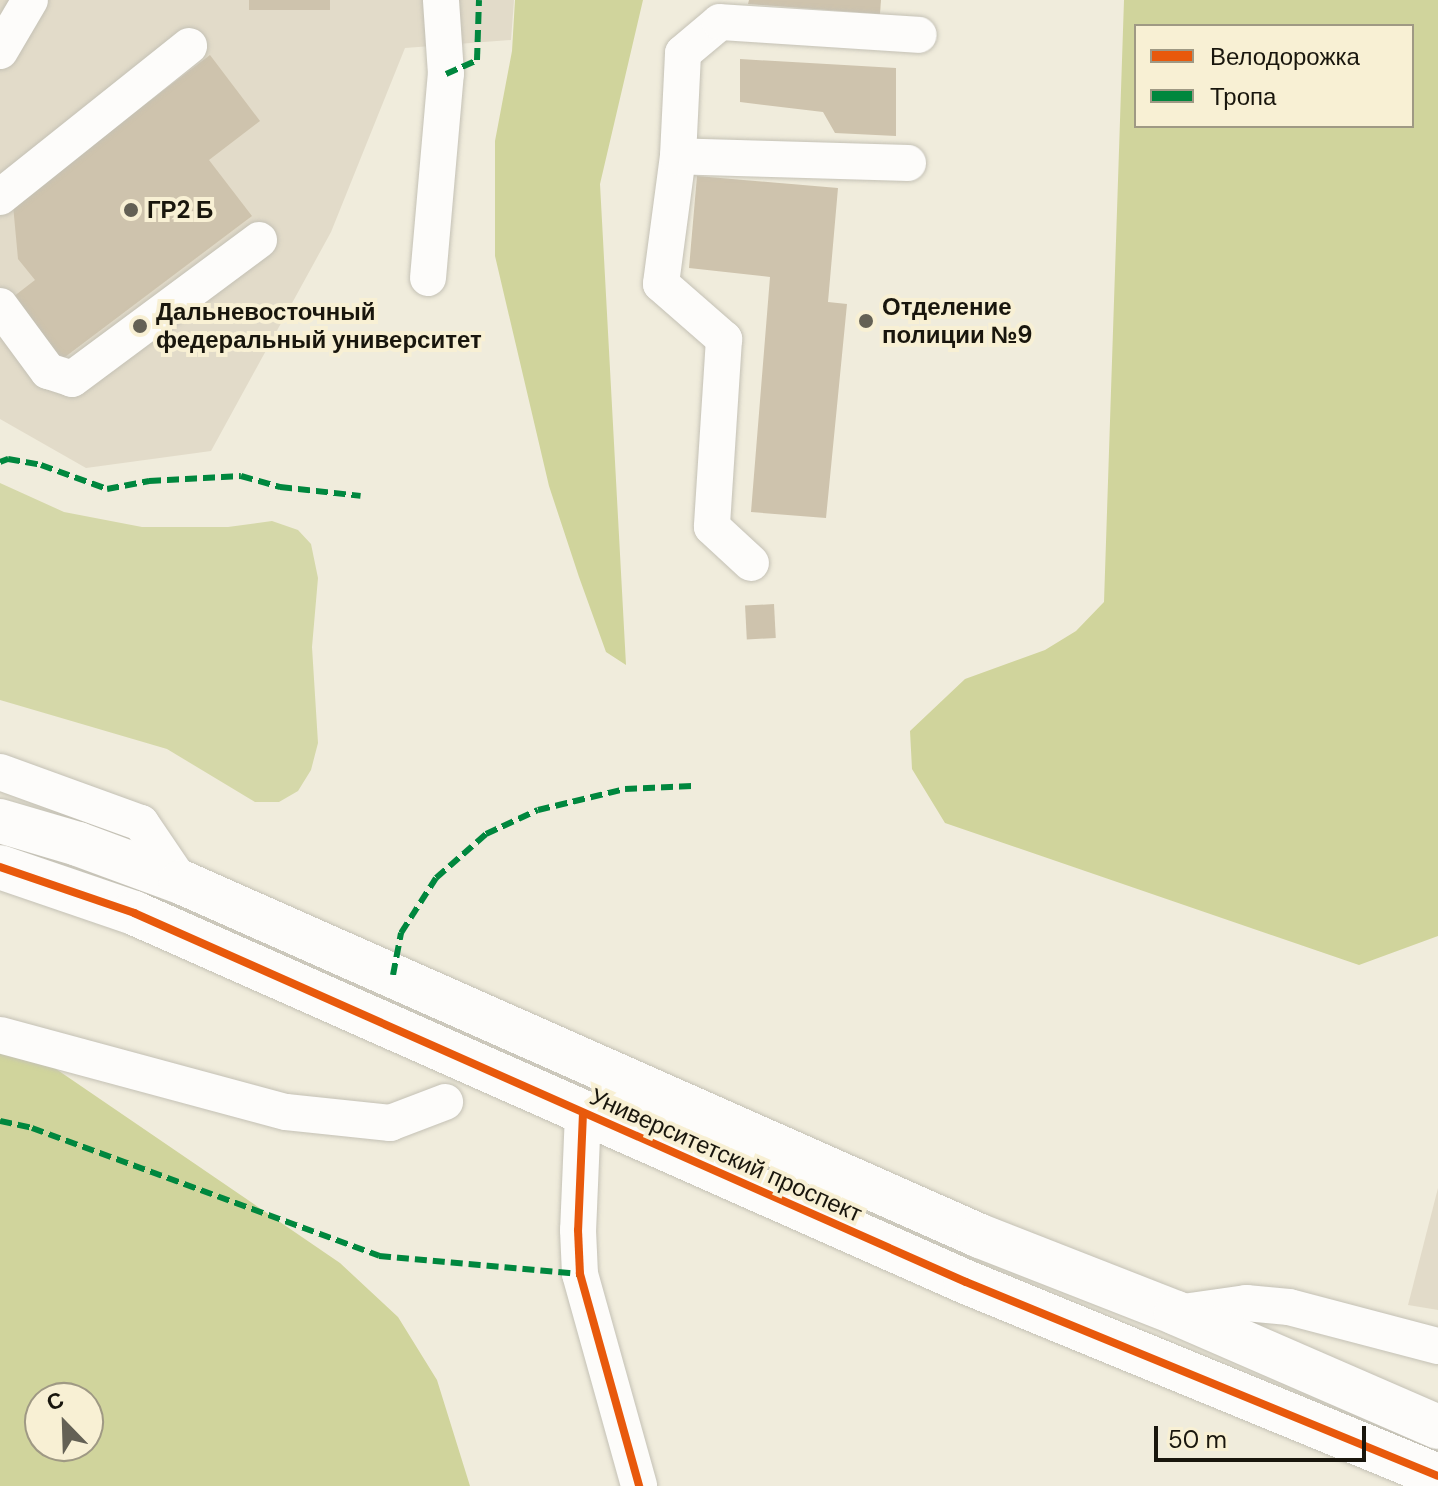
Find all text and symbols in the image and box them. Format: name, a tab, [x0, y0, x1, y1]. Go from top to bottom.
legend	[1134, 24, 1414, 128]
text: Велодорожка	[1210, 41, 1360, 72]
text: Тропа	[1210, 81, 1276, 112]
place label: ГР2 Б	[147, 196, 213, 224]
marker: ГР2 Б	[122, 201, 140, 219]
place label: Отделение полиции №9	[882, 293, 1032, 349]
place label: Дальневосточный федеральный университет	[156, 298, 482, 354]
marker: Отделение полиции №9	[857, 312, 875, 330]
marker: Дальневосточный федеральный университет	[131, 317, 149, 335]
street label: Университетский проспект	[585, 1082, 867, 1228]
north arrow	[24, 1382, 104, 1462]
text: С	[42, 1385, 68, 1418]
scale bar	[1158, 1410, 1370, 1460]
text: 50 m	[1168, 1424, 1227, 1455]

